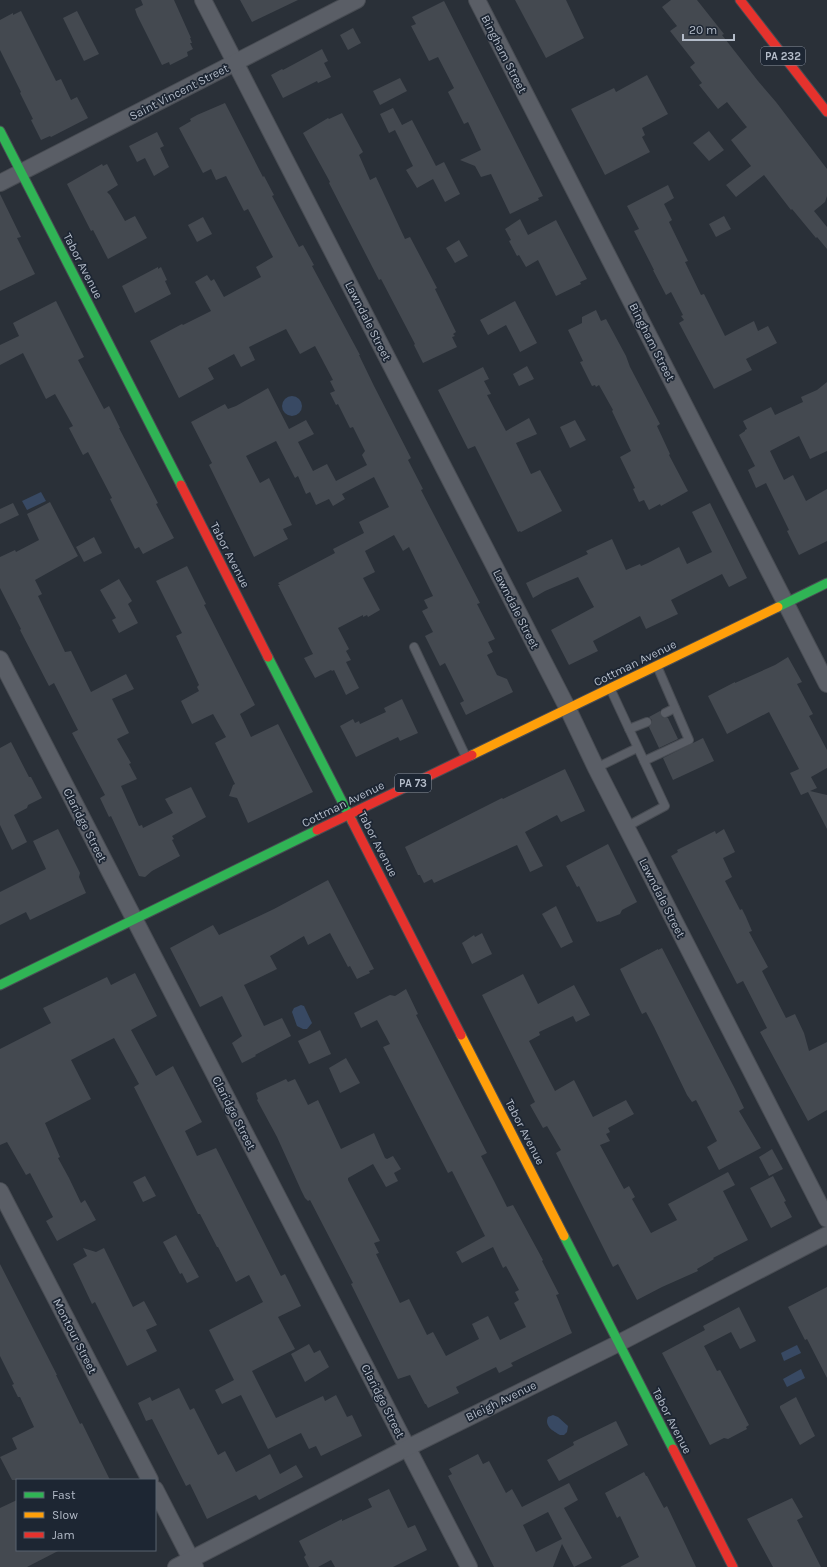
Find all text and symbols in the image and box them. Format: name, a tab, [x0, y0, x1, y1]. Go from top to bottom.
street label: Bingham Street	[478, 13, 530, 96]
scale bar	[683, 16, 734, 42]
text: 20 m	[689, 23, 717, 37]
road number: PA 232	[761, 47, 805, 65]
street label: Saint Vincent Street	[127, 61, 231, 123]
street label: Tabor Avenue	[60, 231, 106, 301]
street label: Lawndale Street	[342, 279, 394, 363]
street label: Bingham Street	[626, 301, 678, 384]
street label: Tabor Avenue	[207, 520, 253, 590]
street label: Lawndale Street	[490, 567, 542, 651]
street label: Cottman Avenue	[591, 637, 679, 689]
road number: PA 73	[395, 774, 431, 792]
street label: Cottman Avenue	[299, 778, 387, 830]
street label: Claridge Street	[60, 786, 110, 865]
street label: Tabor Avenue	[355, 809, 401, 879]
street label: Lawndale Street	[636, 856, 688, 940]
street label: Claridge Street	[209, 1074, 259, 1153]
street label: Tabor Avenue	[502, 1097, 548, 1167]
street label: Montour Street	[50, 1296, 100, 1376]
street label: Claridge Street	[358, 1362, 408, 1441]
street label: Bleigh Avenue	[463, 1378, 539, 1424]
street label: Tabor Avenue	[649, 1386, 695, 1456]
legend	[16, 1479, 156, 1551]
text: Fast	[52, 1488, 76, 1502]
text: Slow	[52, 1508, 78, 1522]
text: Jam	[52, 1528, 75, 1542]

